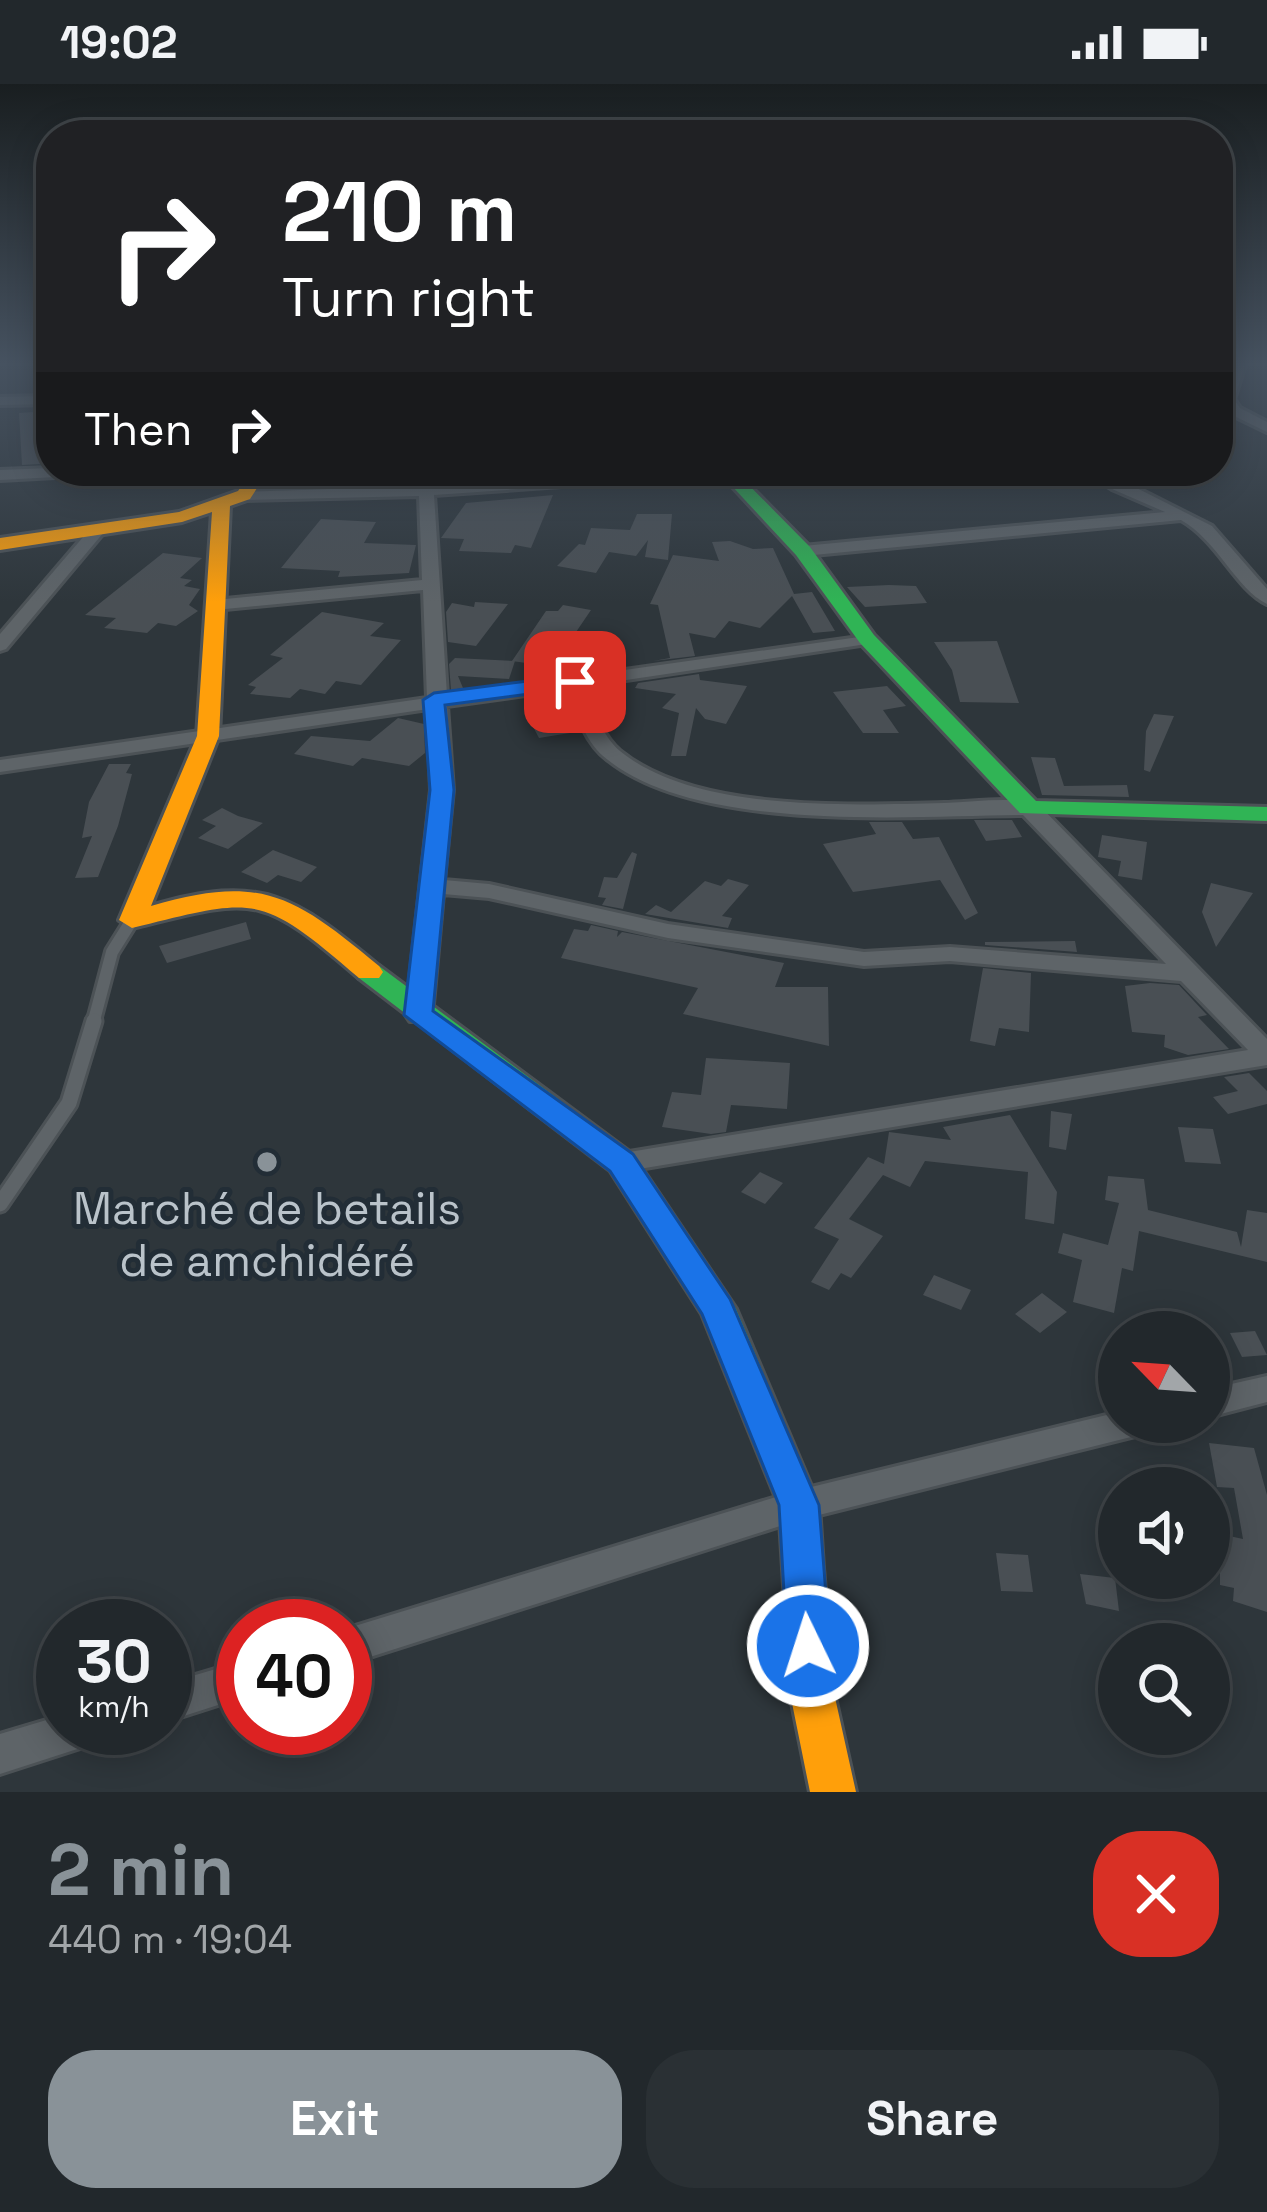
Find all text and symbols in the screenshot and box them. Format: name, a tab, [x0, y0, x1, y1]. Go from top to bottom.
text: 19:02	[60, 14, 177, 71]
text: 210 m	[282, 158, 517, 266]
icon: right	[84, 168, 240, 324]
text: Turn right	[282, 263, 535, 332]
icon: right	[216, 396, 282, 462]
text: Then	[84, 401, 192, 458]
pin	[524, 631, 626, 733]
icon: arrive	[542, 649, 608, 715]
marker: Marché de betails de amchidéré	[254, 1149, 280, 1175]
place label: Marché de betails de amchidéré	[73, 1180, 461, 1289]
north arrow	[1098, 1311, 1230, 1443]
map controls	[1098, 1311, 1230, 1755]
button: sound	[1098, 1467, 1230, 1599]
position arrow	[745, 1583, 871, 1709]
speed limit sign: 40	[216, 1599, 372, 1755]
text: 30	[76, 1623, 152, 1700]
button: search	[1098, 1623, 1230, 1755]
text: km/h	[78, 1687, 150, 1726]
text: 2 min	[48, 1824, 234, 1916]
button: close	[1093, 1831, 1219, 1957]
text: 440 m · 19:04	[48, 1915, 292, 1964]
button: Exit	[48, 2050, 622, 2188]
button: Share	[646, 2050, 1219, 2188]

